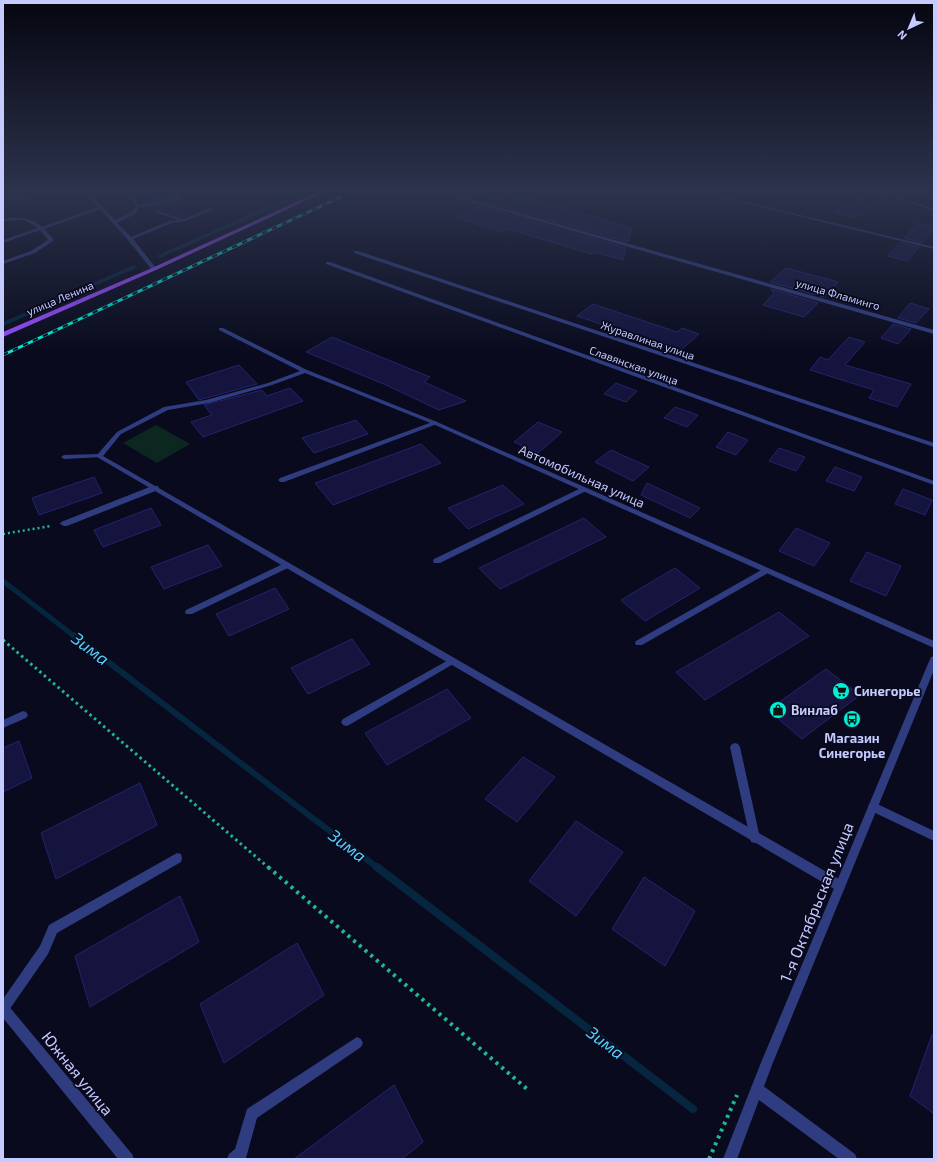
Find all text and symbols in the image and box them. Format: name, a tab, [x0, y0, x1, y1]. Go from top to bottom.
north arrow	[889, 8, 929, 48]
text: N	[894, 28, 909, 43]
street label: улица Фламинго	[794, 276, 882, 313]
street label: улица Ленина	[24, 278, 96, 319]
street label: Журавлиная улица	[599, 318, 697, 363]
street label: Славянская улица	[587, 343, 680, 388]
street label: Автомобильная улица	[517, 441, 647, 511]
water label: Зима	[68, 627, 114, 668]
supermarket icon: Синегорье	[831, 681, 851, 701]
place label: Синегорье	[854, 683, 921, 699]
shop icon: Винлаб	[768, 700, 788, 720]
place label: Винлаб	[791, 702, 838, 718]
bus stop icon: Магазин Синегорье	[842, 709, 862, 729]
place label: Магазин Синегорье	[819, 730, 885, 761]
street label: 1-я Октябрьская улица	[775, 819, 858, 985]
water label: Зима	[325, 824, 371, 865]
water label: Зима	[583, 1021, 629, 1062]
street label: Южная улица	[38, 1027, 118, 1119]

